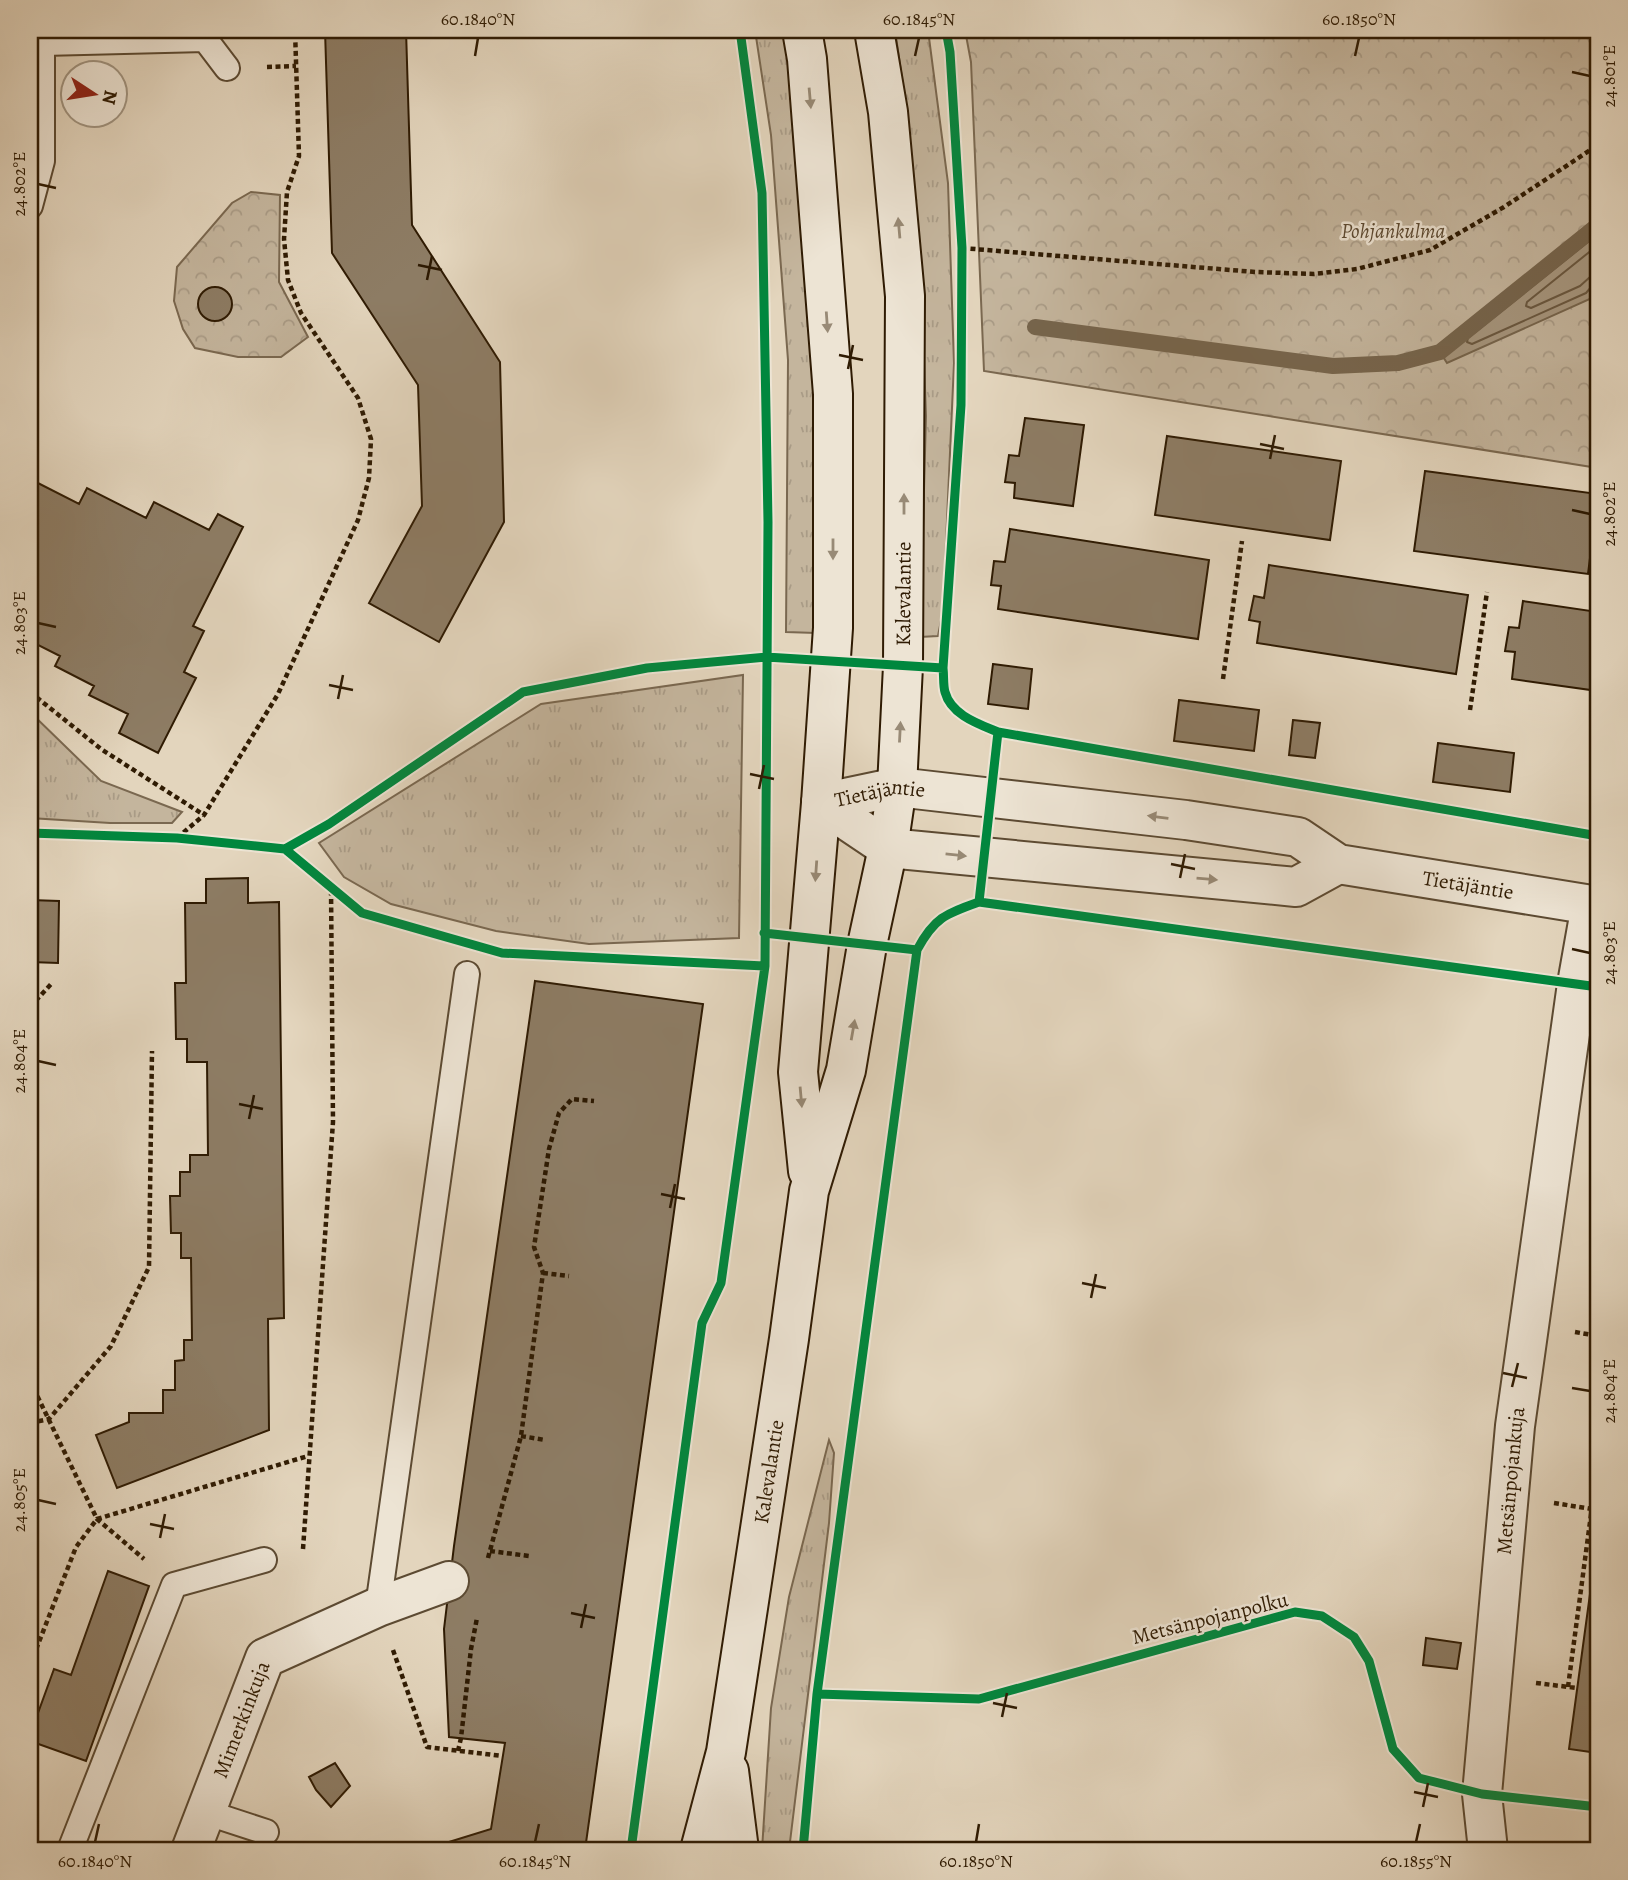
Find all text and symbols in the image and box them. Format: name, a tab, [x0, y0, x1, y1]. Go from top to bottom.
text: 60.1840°N	[441, 7, 515, 31]
text: 60.1845°N	[883, 7, 955, 31]
text: 60.1850°N	[1322, 7, 1396, 31]
text: 24.801°E	[1597, 45, 1621, 107]
north arrow	[60, 60, 130, 130]
one-way arrow	[805, 87, 816, 109]
text: N	[95, 88, 124, 107]
text: 24.802°E	[7, 151, 31, 217]
one-way arrow	[893, 217, 904, 239]
park label: Pohjankulma	[1341, 217, 1445, 245]
one-way arrow	[822, 311, 833, 333]
text: 24.802°E	[1597, 481, 1621, 547]
one-way arrow	[898, 493, 910, 515]
one-way arrow	[827, 538, 839, 560]
street label: Kalevalantie	[889, 541, 918, 646]
text: 24.803°E	[7, 591, 31, 655]
one-way arrow	[894, 721, 905, 743]
street label: Tietäjäntie	[832, 772, 927, 814]
one-way arrow	[1147, 811, 1169, 822]
one-way arrow	[945, 850, 967, 861]
one-way arrow	[810, 860, 821, 882]
street label: Tietäjäntie	[1421, 864, 1516, 906]
one-way arrow	[1196, 874, 1218, 885]
text: 24.803°E	[1597, 921, 1621, 985]
one-way arrow	[848, 1019, 859, 1041]
text: 24.804°E	[7, 1029, 31, 1093]
one-way arrow	[796, 1086, 807, 1108]
text: 24.804°E	[1597, 1359, 1621, 1423]
street label: Metsänpojankuja	[1490, 1405, 1532, 1556]
street label: Kalevalantie	[747, 1418, 791, 1526]
text: 24.805°E	[7, 1468, 31, 1532]
street label: Metsänpojanpolku	[1129, 1585, 1292, 1651]
street label: Mimerkinkuja	[206, 1657, 277, 1782]
text: 60.1840°N	[58, 1849, 132, 1873]
text: 60.1845°N	[499, 1849, 571, 1873]
text: 60.1850°N	[939, 1849, 1013, 1873]
text: 60.1855°N	[1380, 1849, 1452, 1873]

